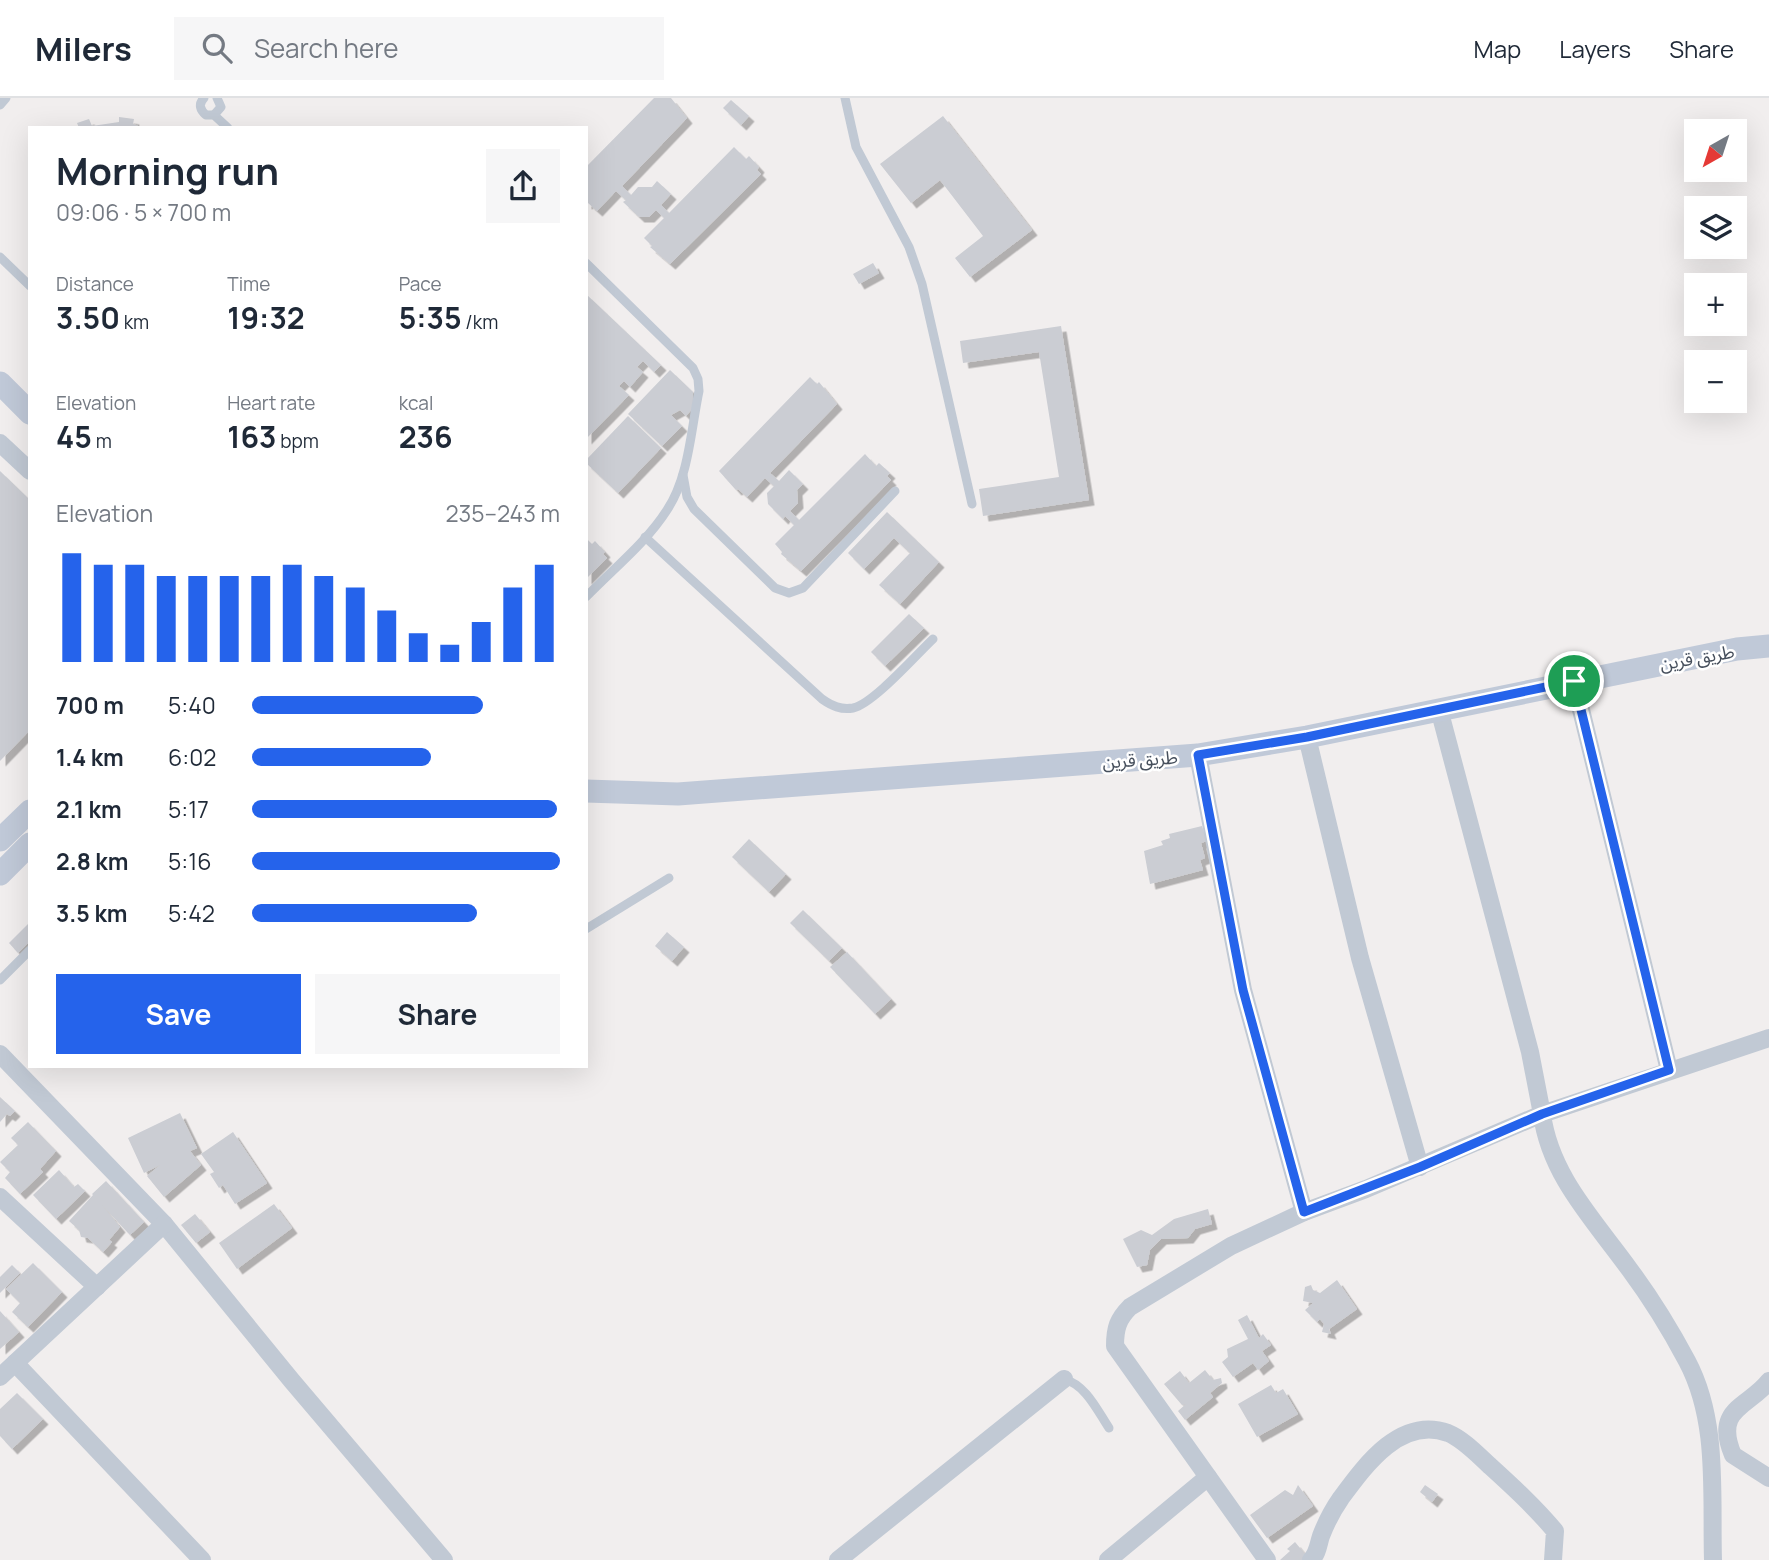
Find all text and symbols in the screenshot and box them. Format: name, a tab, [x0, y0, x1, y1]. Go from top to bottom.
search box	[174, 17, 664, 80]
text: Milers	[35, 26, 132, 71]
icon: search	[198, 29, 236, 67]
text: Search here	[254, 30, 399, 66]
text: Map	[1474, 32, 1521, 65]
text: Layers	[1559, 32, 1631, 65]
text: Share	[1669, 32, 1734, 65]
north arrow	[1684, 119, 1746, 182]
map controls	[1684, 119, 1747, 413]
text: Morning run	[56, 144, 279, 196]
button: share	[486, 149, 560, 223]
text: 09:06 · 5 × 700 m	[56, 196, 231, 228]
button: layers	[1684, 196, 1747, 259]
text: Distance	[56, 271, 134, 297]
text: Time	[227, 271, 270, 297]
text: Pace	[399, 271, 442, 297]
button: +	[1684, 273, 1747, 336]
text: 3.50	[56, 297, 120, 338]
text: 19:32	[227, 297, 305, 338]
text: 5:35	[399, 297, 462, 338]
text: km	[120, 309, 149, 335]
text: /km	[462, 309, 498, 335]
button: −	[1684, 350, 1747, 413]
text: Elevation	[56, 390, 136, 416]
text: Heart rate	[227, 390, 315, 416]
text: kcal	[399, 390, 433, 416]
text: 45	[56, 416, 92, 457]
text: 163	[227, 416, 277, 457]
text: 236	[399, 416, 453, 457]
text: m	[92, 428, 112, 454]
text: bpm	[277, 428, 319, 454]
text: Elevation	[56, 497, 153, 529]
text: 235–243 m	[445, 497, 560, 529]
street label: طريق قرين	[1658, 639, 1736, 675]
pin	[1544, 651, 1604, 711]
icon: arrive	[1555, 662, 1593, 700]
text: 700 m	[56, 689, 124, 721]
text: 5:40	[168, 689, 216, 721]
text: 1.4 km	[56, 741, 124, 773]
text: 6:02	[168, 741, 216, 773]
street label: طريق قرين	[1102, 744, 1178, 774]
text: 2.1 km	[56, 793, 122, 825]
text: 5:17	[168, 793, 209, 825]
text: 2.8 km	[56, 845, 128, 877]
text: 5:16	[168, 845, 211, 877]
text: 3.5 km	[56, 897, 127, 929]
text: 5:42	[168, 897, 215, 929]
button: Save	[56, 974, 301, 1054]
button: Share	[315, 974, 560, 1054]

